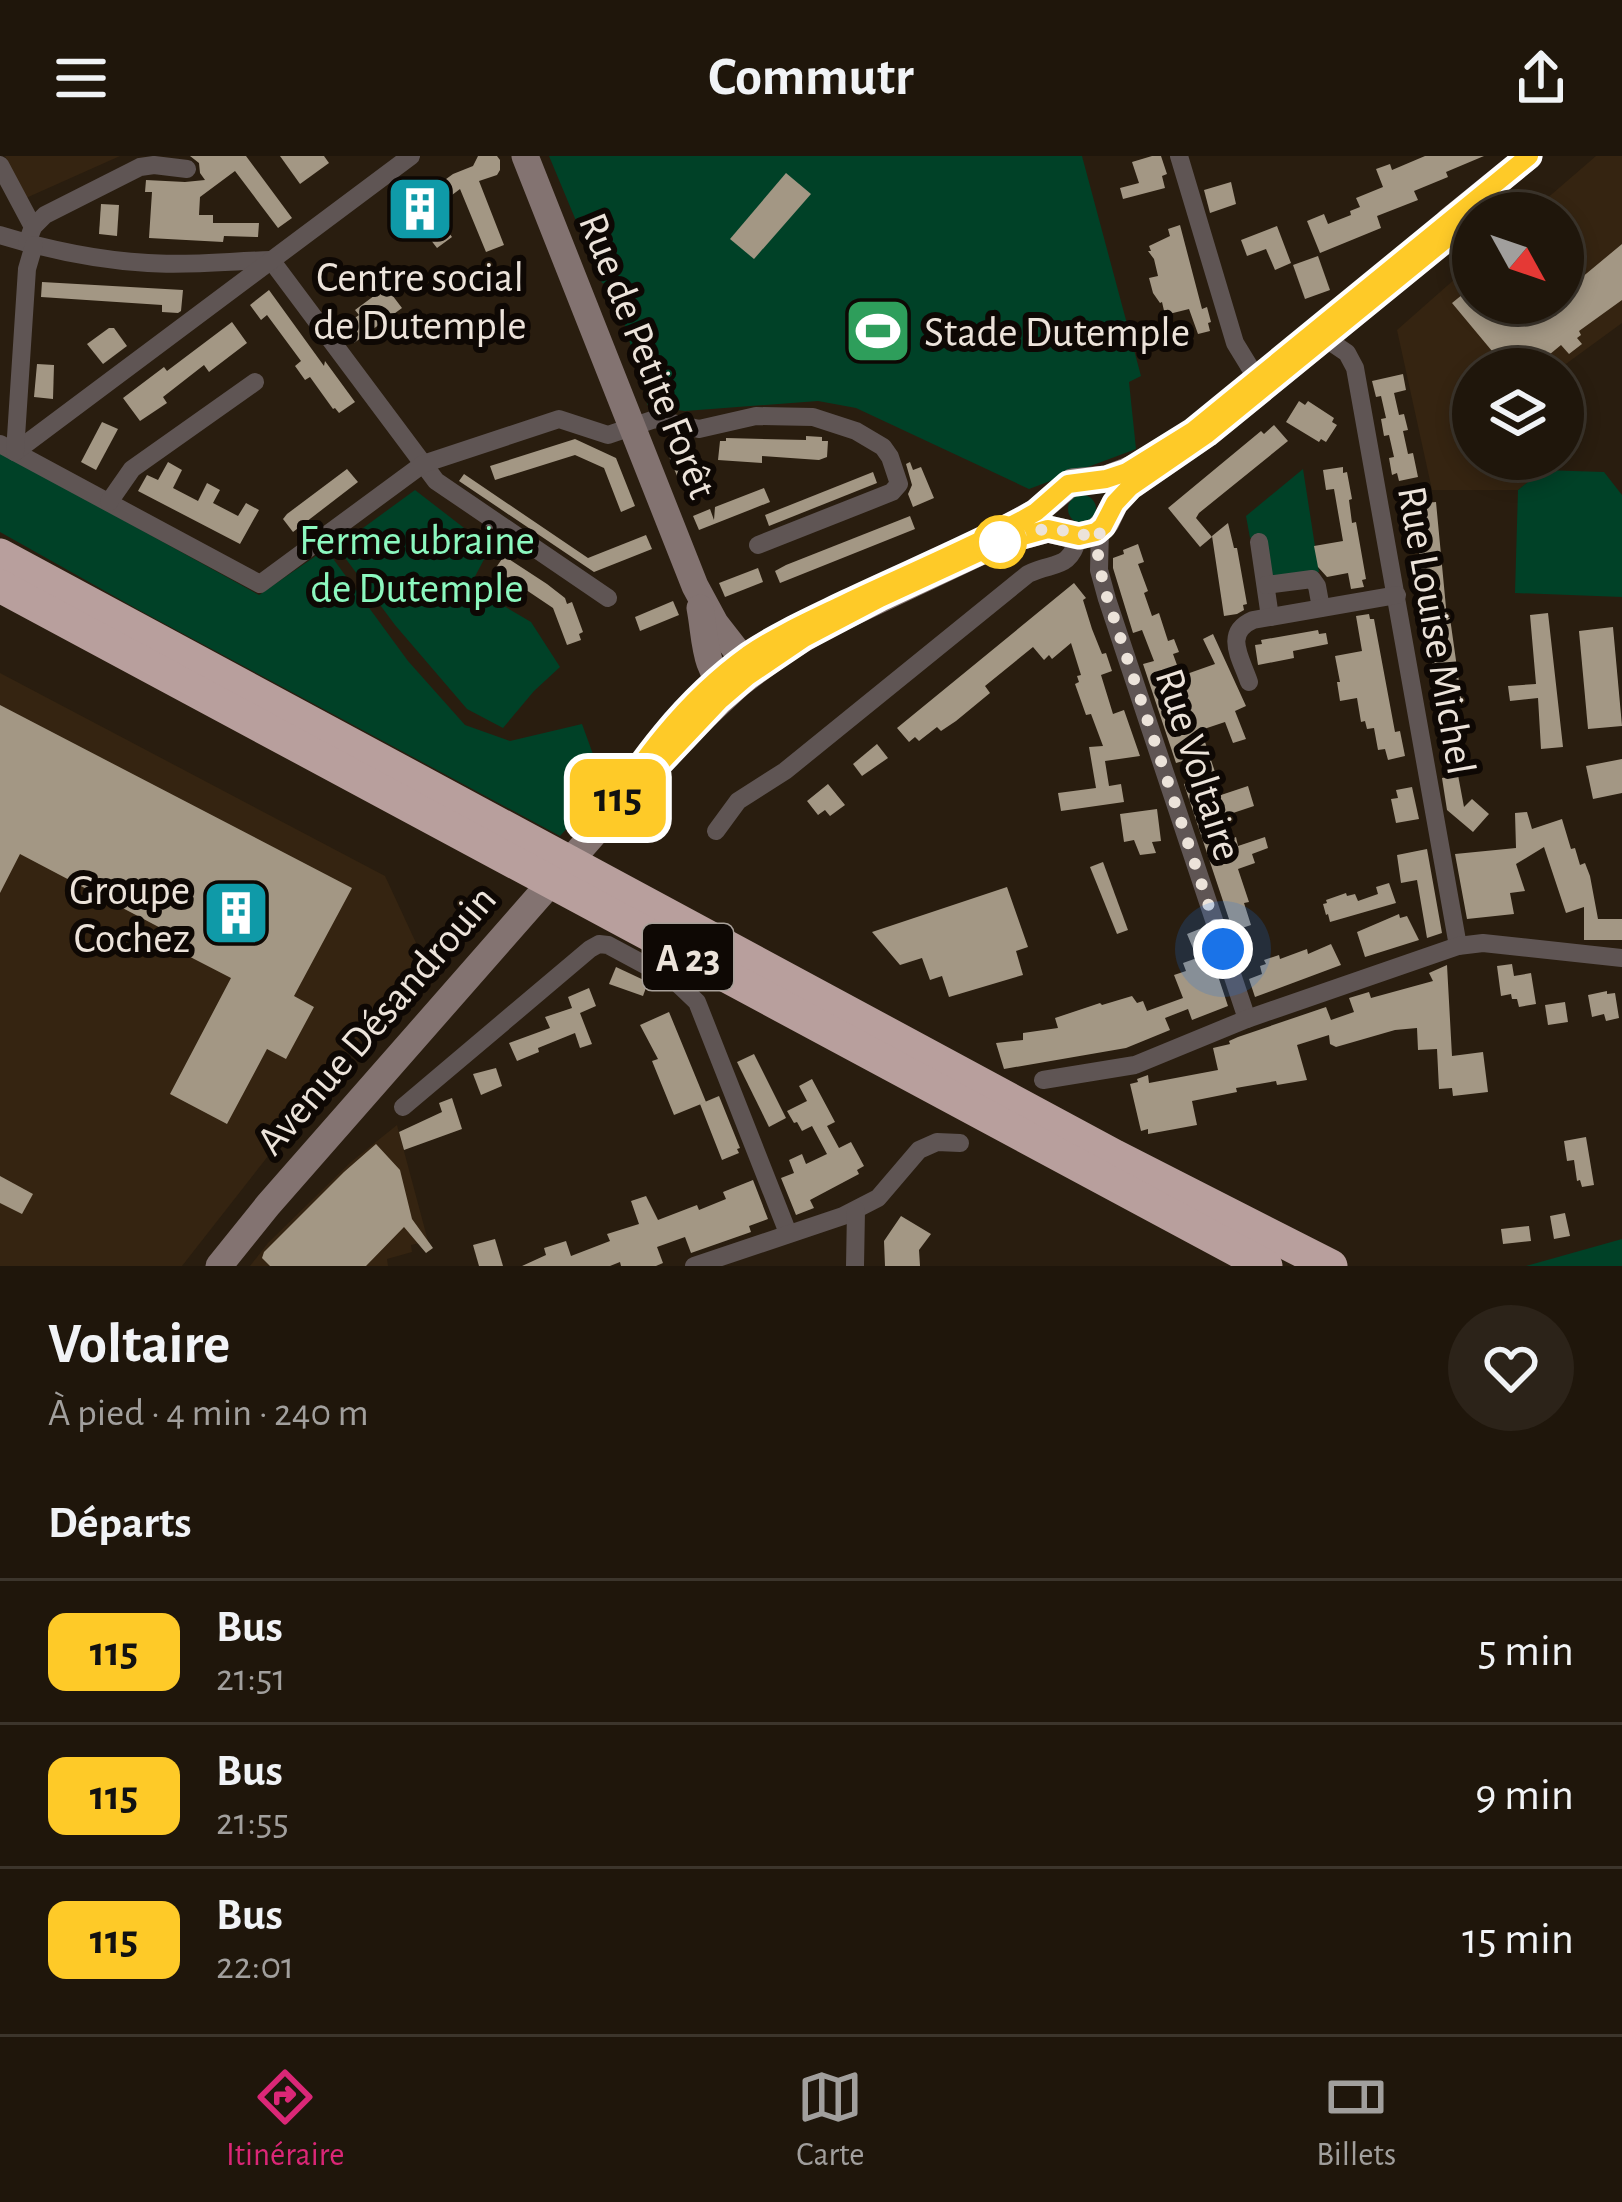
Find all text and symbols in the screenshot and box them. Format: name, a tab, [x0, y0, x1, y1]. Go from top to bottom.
icon: menu	[48, 45, 114, 111]
icon: share	[1508, 45, 1574, 111]
text: Commutr	[708, 51, 914, 105]
building icon: Centre social de Dutemple	[385, 174, 455, 244]
north arrow	[1452, 192, 1584, 324]
map controls	[1452, 192, 1584, 480]
street label: Rue de Petite Forêt	[571, 207, 723, 504]
place label: Centre social de Dutemple	[313, 257, 527, 347]
sports icon: Stade Dutemple	[843, 296, 913, 366]
place label: Stade Dutemple	[924, 312, 1190, 354]
button: layers	[1452, 348, 1584, 480]
street label: Rue Louise Michel	[1390, 483, 1482, 778]
unlabelled marker	[975, 517, 1025, 567]
park label: Ferme ubraine de Dutemple	[299, 520, 535, 610]
street label: Rue Voltaire	[1147, 664, 1249, 866]
line badge: 115	[549, 759, 687, 837]
text: 115	[594, 777, 642, 819]
place label: Groupe Cochez	[69, 870, 190, 960]
building icon: Groupe Cochez	[201, 878, 271, 948]
street label: Avenue Désandrouin	[249, 878, 504, 1163]
your location	[1193, 919, 1253, 979]
road number: A 23	[643, 924, 733, 990]
button: heart	[1448, 1305, 1574, 1431]
text: Voltaire	[48, 1316, 230, 1373]
text: À pied · 4 min · 240 m	[48, 1394, 369, 1433]
text: Départs	[48, 1501, 192, 1546]
text: Bus	[216, 1605, 283, 1650]
text: 5 min	[1478, 1629, 1574, 1674]
text: 115	[90, 1631, 138, 1673]
text: 21:51	[216, 1659, 286, 1698]
text: Bus	[216, 1749, 283, 1794]
text: 9 min	[1475, 1773, 1574, 1818]
text: 115	[90, 1775, 138, 1817]
text: 21:55	[216, 1803, 289, 1842]
text: Bus	[216, 1893, 283, 1938]
text: 15 min	[1462, 1917, 1574, 1962]
text: 115	[90, 1919, 138, 1961]
text: 22:01	[216, 1947, 294, 1986]
tab: Itinéraire	[226, 2064, 345, 2176]
tab: Carte	[796, 2064, 864, 2176]
tab: Billets	[1316, 2064, 1396, 2176]

